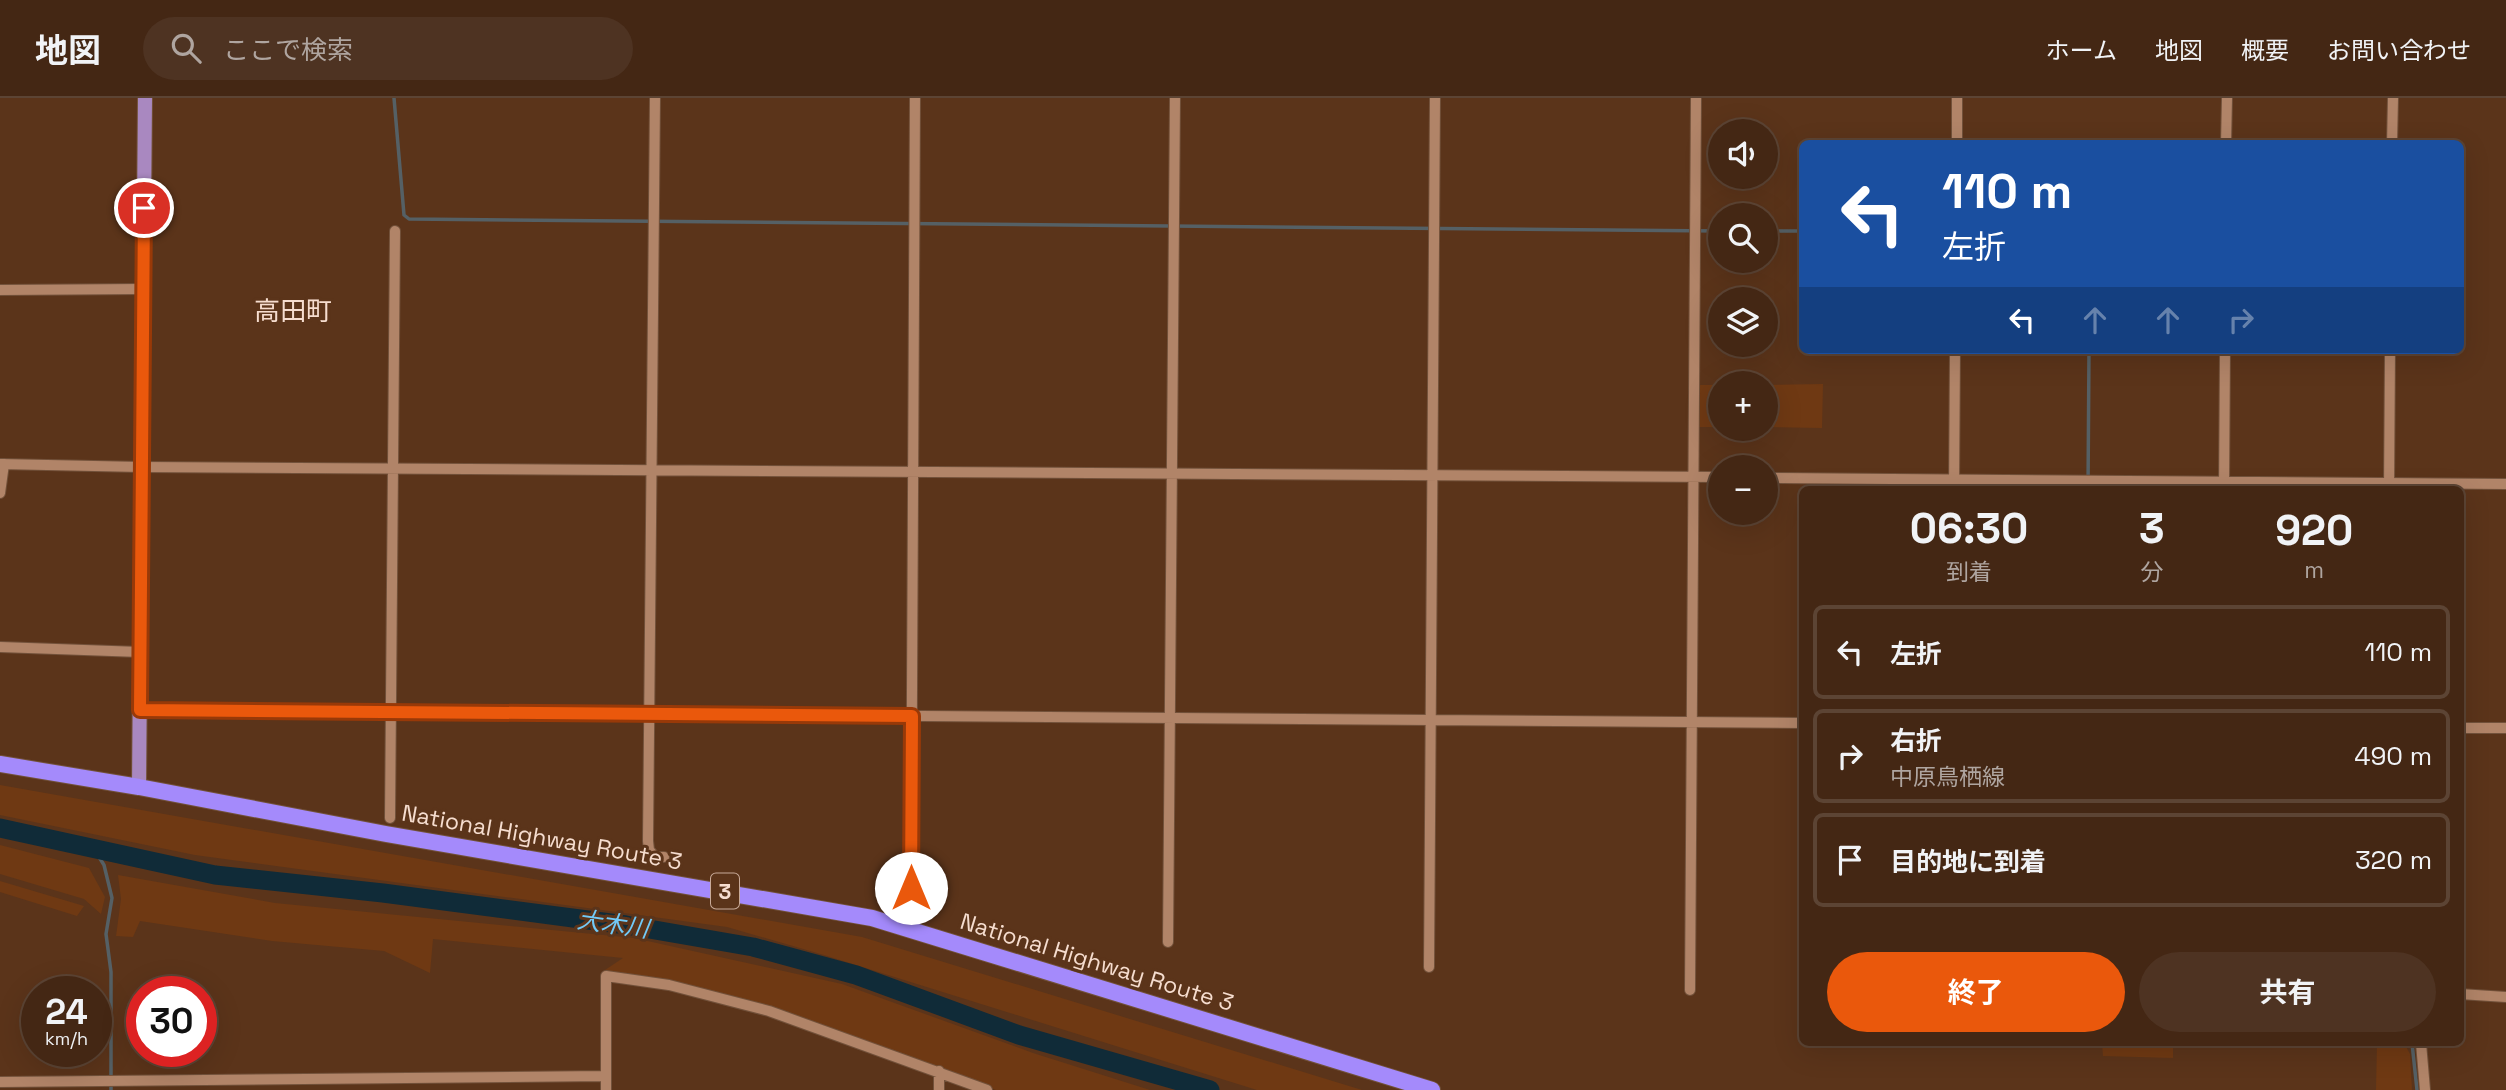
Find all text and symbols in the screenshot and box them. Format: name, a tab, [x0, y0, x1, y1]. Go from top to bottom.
search box	[143, 17, 633, 80]
icon: search	[167, 29, 205, 67]
text: 地図	[35, 30, 101, 72]
text: ここで検索	[223, 33, 353, 67]
text: ホーム	[2046, 35, 2117, 66]
text: 地図	[2155, 35, 2203, 66]
text: 概要	[2241, 35, 2289, 66]
text: お問い合わせ	[2327, 35, 2471, 66]
map controls	[1708, 119, 1778, 525]
button: sound	[1708, 119, 1778, 189]
text: 110 m	[1942, 160, 2072, 222]
icon: left	[1827, 168, 1918, 259]
pin	[114, 178, 174, 238]
icon: arrive	[125, 189, 163, 227]
button: search	[1708, 203, 1778, 273]
text: 左折	[1942, 227, 2006, 267]
button: layers	[1708, 287, 1778, 357]
district label: 高田町	[254, 294, 332, 328]
icon: left	[2003, 301, 2041, 339]
icon: ahead	[2076, 301, 2114, 339]
icon: ahead	[2149, 301, 2187, 339]
icon: right	[2222, 301, 2260, 339]
button: +	[1708, 371, 1778, 441]
button: −	[1708, 455, 1778, 525]
text: 06:30	[1910, 502, 2028, 555]
text: 3	[2139, 502, 2164, 555]
text: 920	[2275, 504, 2353, 557]
text: m	[2304, 555, 2324, 585]
text: 到着	[1946, 557, 1992, 587]
text: 分	[2140, 557, 2163, 587]
icon: left	[1831, 633, 1869, 671]
text: 110 m	[2365, 635, 2432, 669]
text: 左折	[1890, 637, 1942, 671]
text: 右折	[1890, 724, 1942, 758]
icon: right	[1831, 737, 1869, 775]
text: 490 m	[2354, 739, 2432, 773]
text: 中原鳥栖線	[1890, 762, 2005, 792]
street label: National Highway Route 3	[400, 798, 684, 876]
icon: arrive	[1831, 841, 1869, 879]
text: 320 m	[2355, 843, 2432, 877]
text: 目的地に到着	[1890, 845, 2046, 879]
position arrow	[874, 851, 948, 925]
road number: 3	[711, 874, 739, 908]
water label: 大木川	[575, 904, 654, 945]
street label: National Highway Route 3	[957, 906, 1237, 1018]
button: 終了	[1827, 952, 2125, 1032]
button: 共有	[2139, 952, 2436, 1032]
speed limit sign: 30	[126, 976, 217, 1067]
text: 24	[45, 990, 88, 1034]
text: km/h	[45, 1027, 88, 1050]

